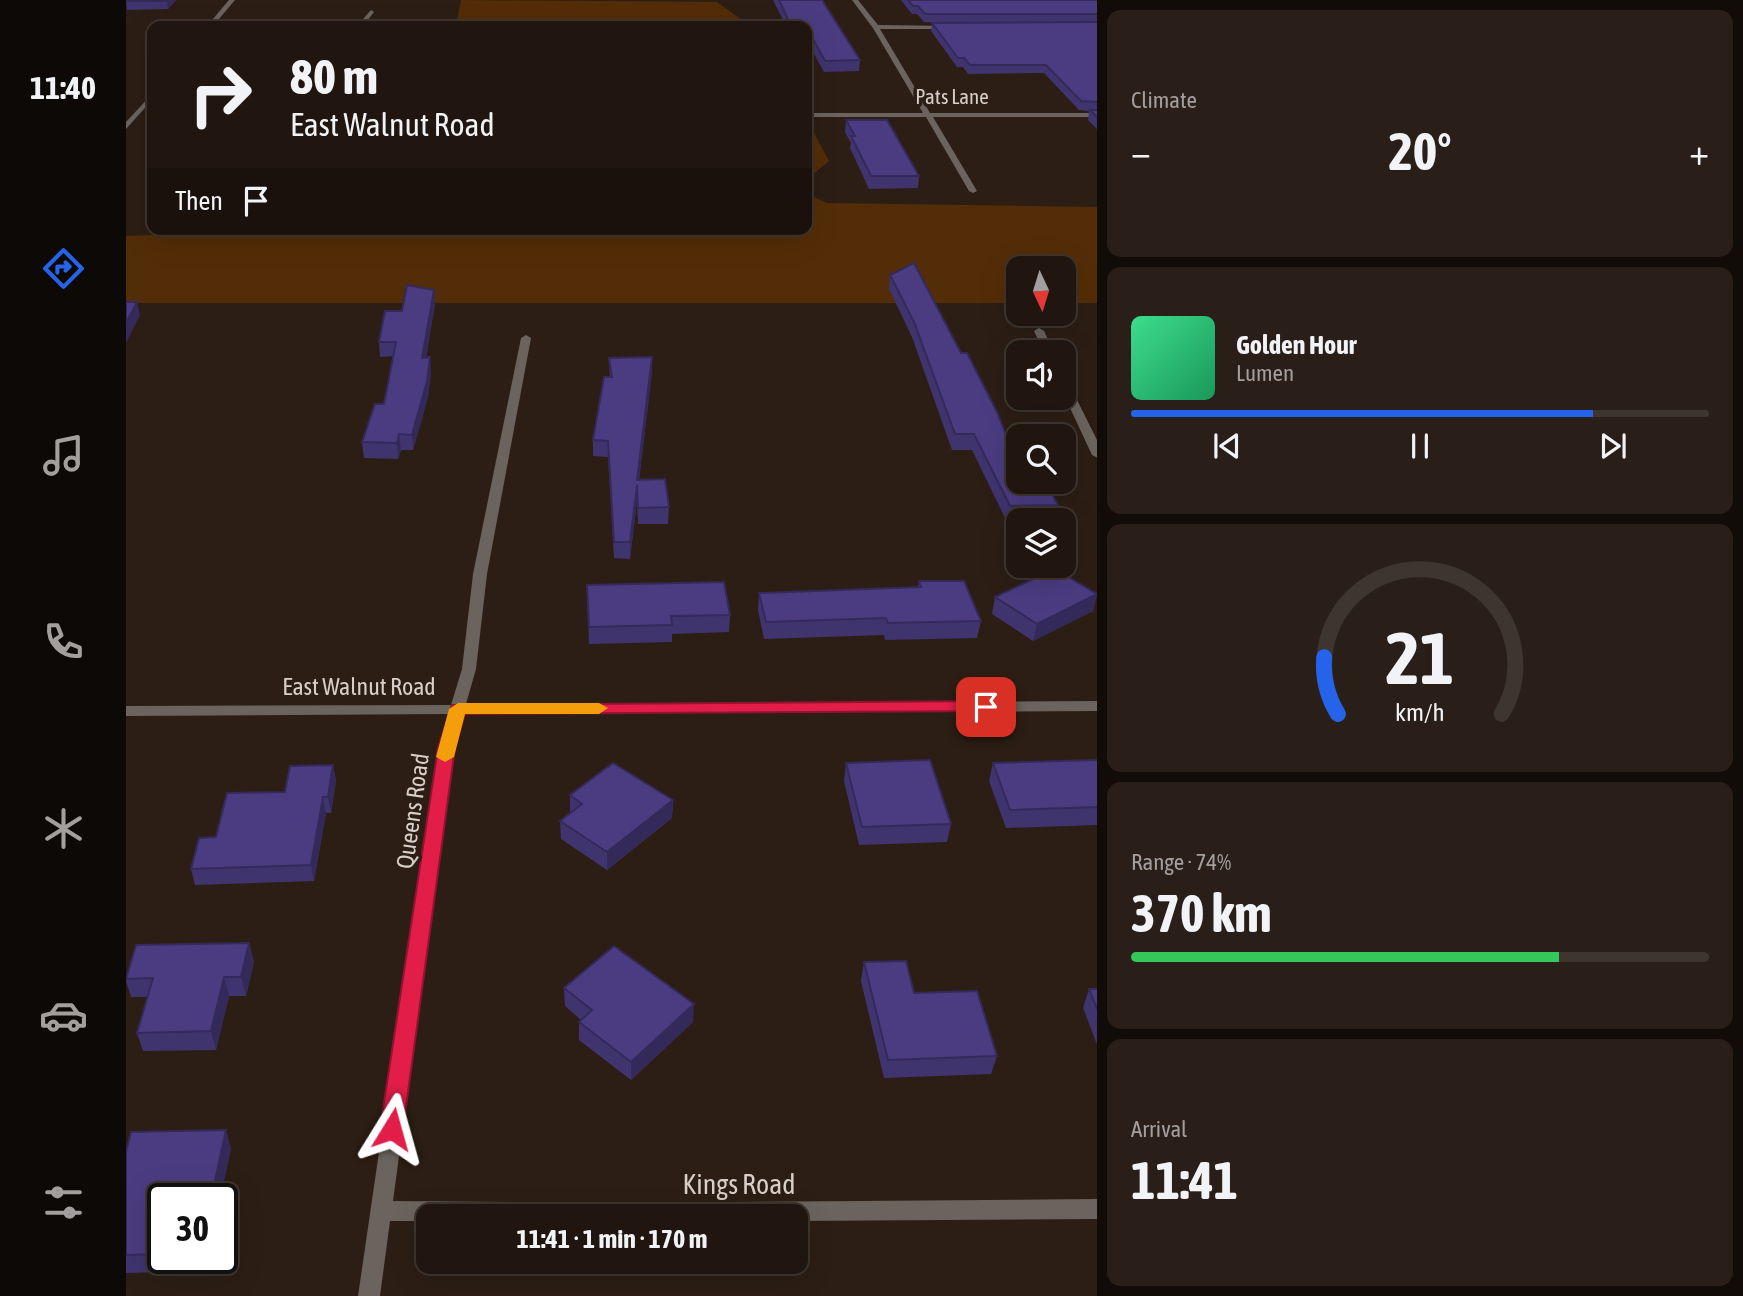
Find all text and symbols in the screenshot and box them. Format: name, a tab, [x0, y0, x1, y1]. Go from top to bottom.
text: 80 m	[290, 48, 378, 104]
icon: right	[175, 49, 266, 140]
text: 11:40	[30, 69, 96, 106]
street label: Pats Lane	[915, 84, 989, 108]
text: Climate	[1131, 87, 1197, 113]
text: East Walnut Road	[290, 106, 495, 143]
text: 20°	[1388, 121, 1452, 181]
text: −	[1131, 130, 1151, 173]
text: +	[1689, 130, 1709, 173]
icon: arrive	[237, 182, 275, 220]
text: Then	[175, 186, 223, 216]
icon: directions	[39, 244, 88, 293]
north arrow	[1006, 256, 1076, 326]
map controls	[1006, 256, 1076, 578]
text: Golden Hour	[1236, 330, 1356, 360]
button: sound	[1006, 340, 1076, 410]
text: Lumen	[1236, 360, 1294, 386]
button: search	[1006, 424, 1076, 494]
icon: previous	[1208, 427, 1246, 465]
icon: pause	[1401, 427, 1439, 465]
icon: next	[1594, 427, 1632, 465]
icon: music	[39, 431, 88, 480]
button: layers	[1006, 508, 1076, 578]
text: 21	[1386, 616, 1454, 699]
icon: phone	[39, 617, 88, 666]
street label: East Walnut Road	[282, 673, 436, 700]
pin	[956, 677, 1016, 737]
icon: arrive	[967, 688, 1005, 726]
text: km/h	[1395, 698, 1445, 726]
street label: Queens Road	[391, 751, 434, 870]
icon: climate	[39, 804, 88, 853]
text: Range · 74%	[1131, 849, 1231, 875]
text: 370 km	[1131, 883, 1272, 943]
icon: car	[39, 991, 88, 1040]
position arrow	[355, 1092, 429, 1166]
text: Arrival	[1131, 1116, 1187, 1142]
text: 11:41	[1131, 1150, 1238, 1210]
street label: Kings Road	[683, 1168, 795, 1200]
icon: filters	[39, 1178, 88, 1227]
speed limit sign: 30	[147, 1183, 238, 1274]
text: 11:41 · 1 min · 170 m	[517, 1224, 707, 1254]

